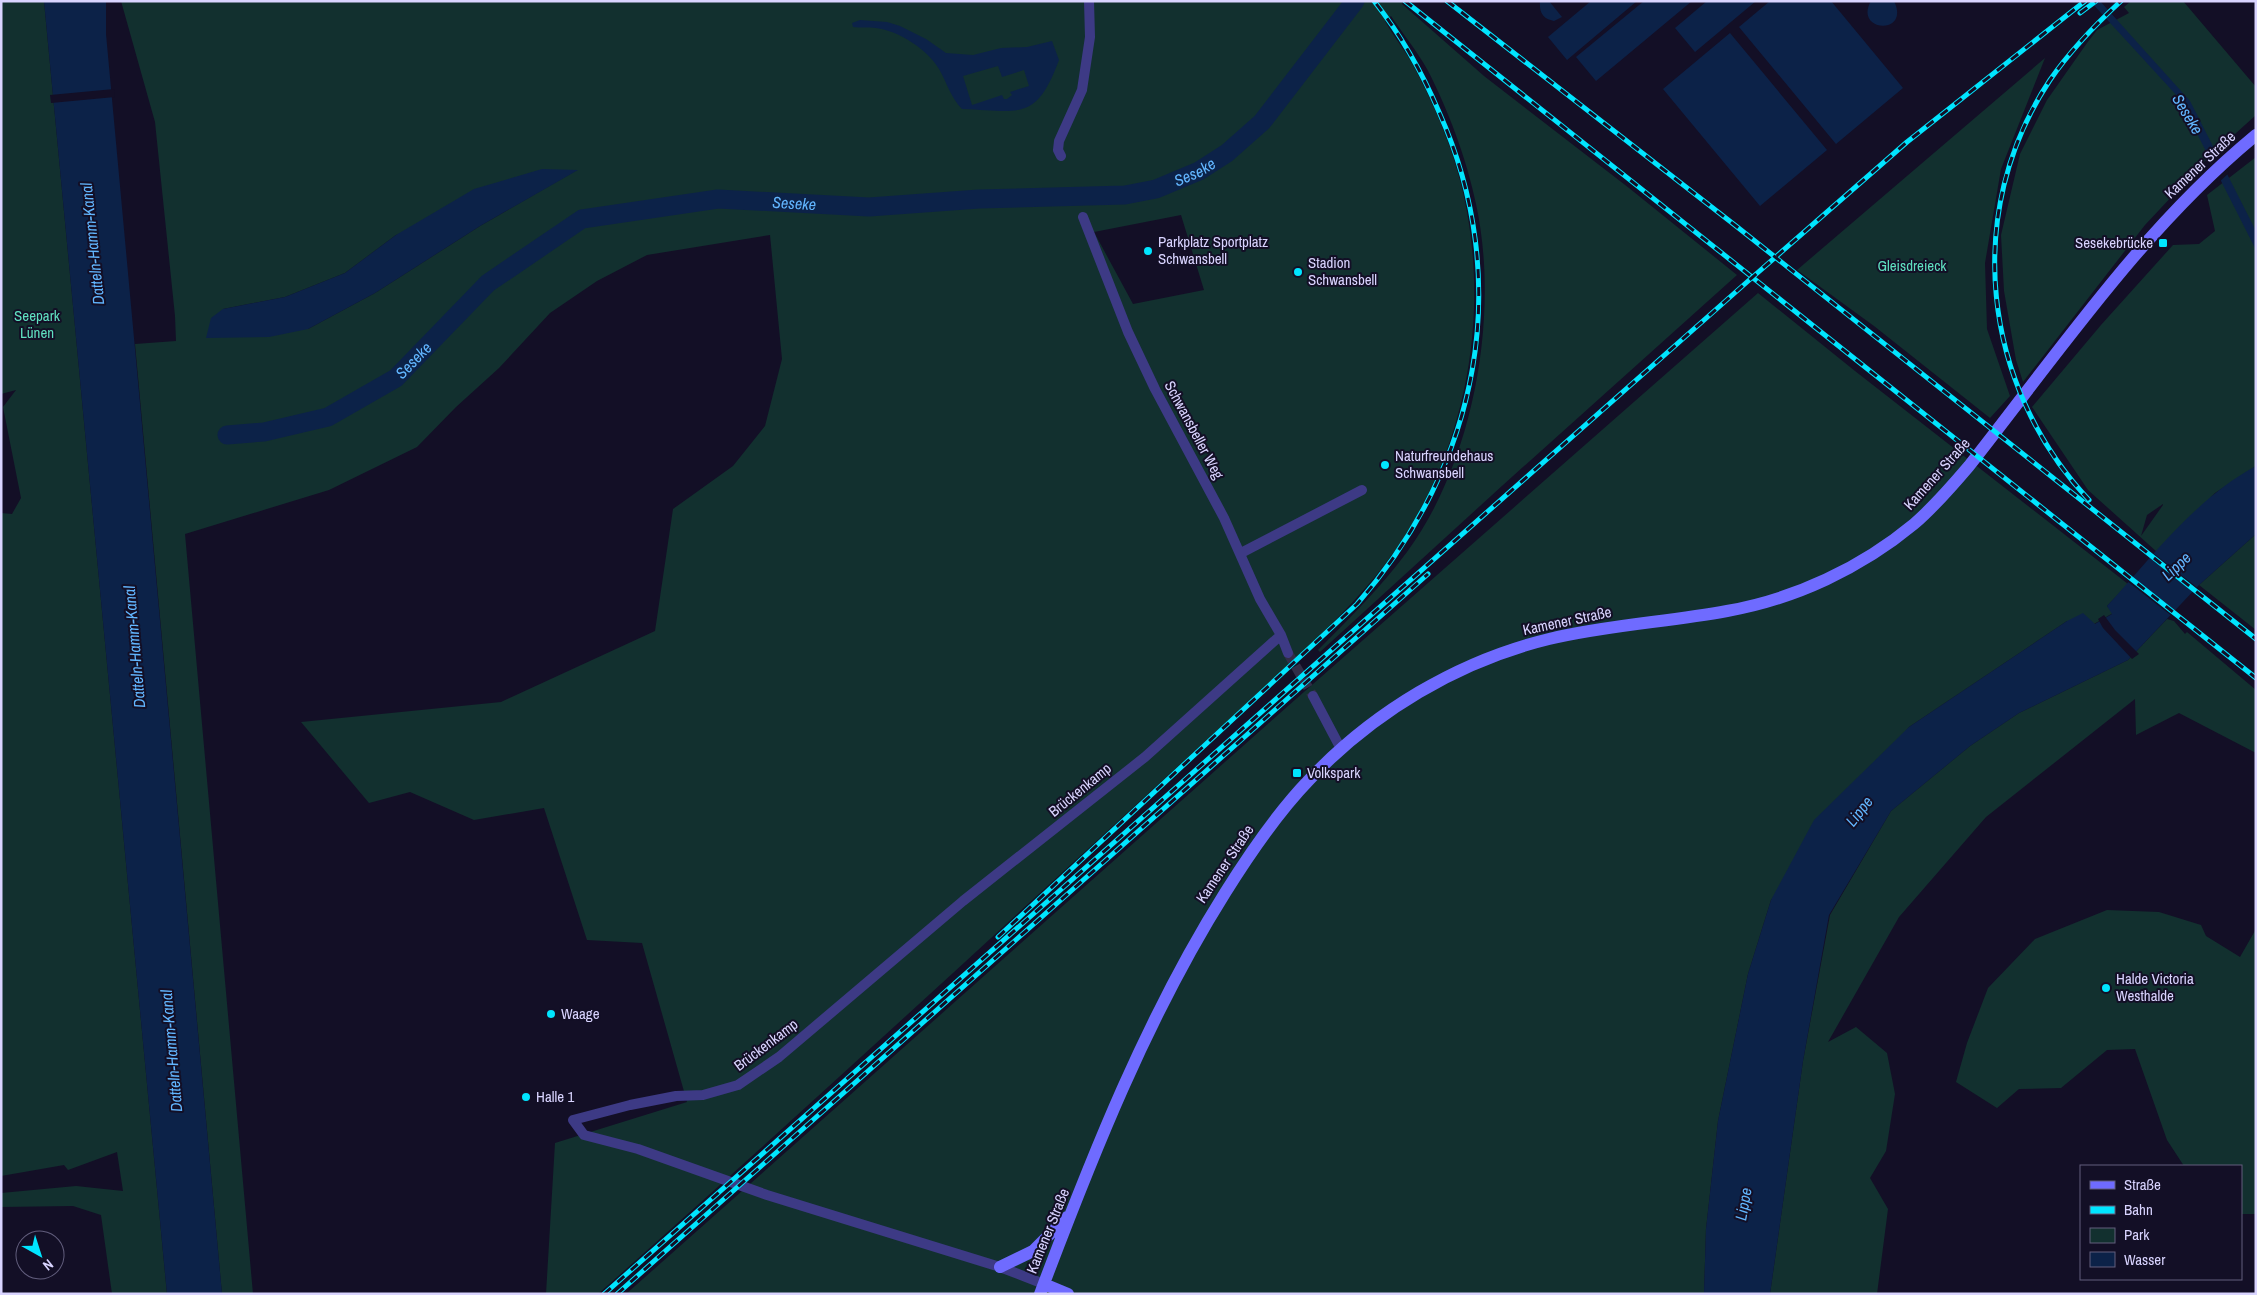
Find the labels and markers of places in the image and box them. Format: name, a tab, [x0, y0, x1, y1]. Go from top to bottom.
place label: Parkplatz Sportplatz Schwansbell	[1158, 231, 1268, 269]
place label: Sesekebrücke	[2075, 232, 2153, 253]
marker: Sesekebrücke	[2157, 237, 2169, 249]
marker: Parkplatz Sportplatz Schwansbell	[1142, 245, 1154, 257]
place label: Stadion Schwansbell	[1308, 252, 1377, 290]
marker: Stadion Schwansbell	[1292, 266, 1304, 278]
place label: Naturfreundehaus Schwansbell	[1395, 445, 1493, 483]
marker: Naturfreundehaus Schwansbell	[1379, 459, 1391, 471]
place label: Volkspark	[1307, 762, 1361, 783]
marker: Volkspark	[1291, 767, 1303, 779]
place label: Halde Victoria Westhalde	[2116, 968, 2194, 1006]
marker: Halde Victoria Westhalde	[2100, 982, 2112, 994]
place label: Waage	[561, 1003, 600, 1024]
marker: Waage	[545, 1008, 557, 1020]
place label: Halle 1	[536, 1086, 574, 1107]
marker: Halle 1	[520, 1091, 532, 1103]

